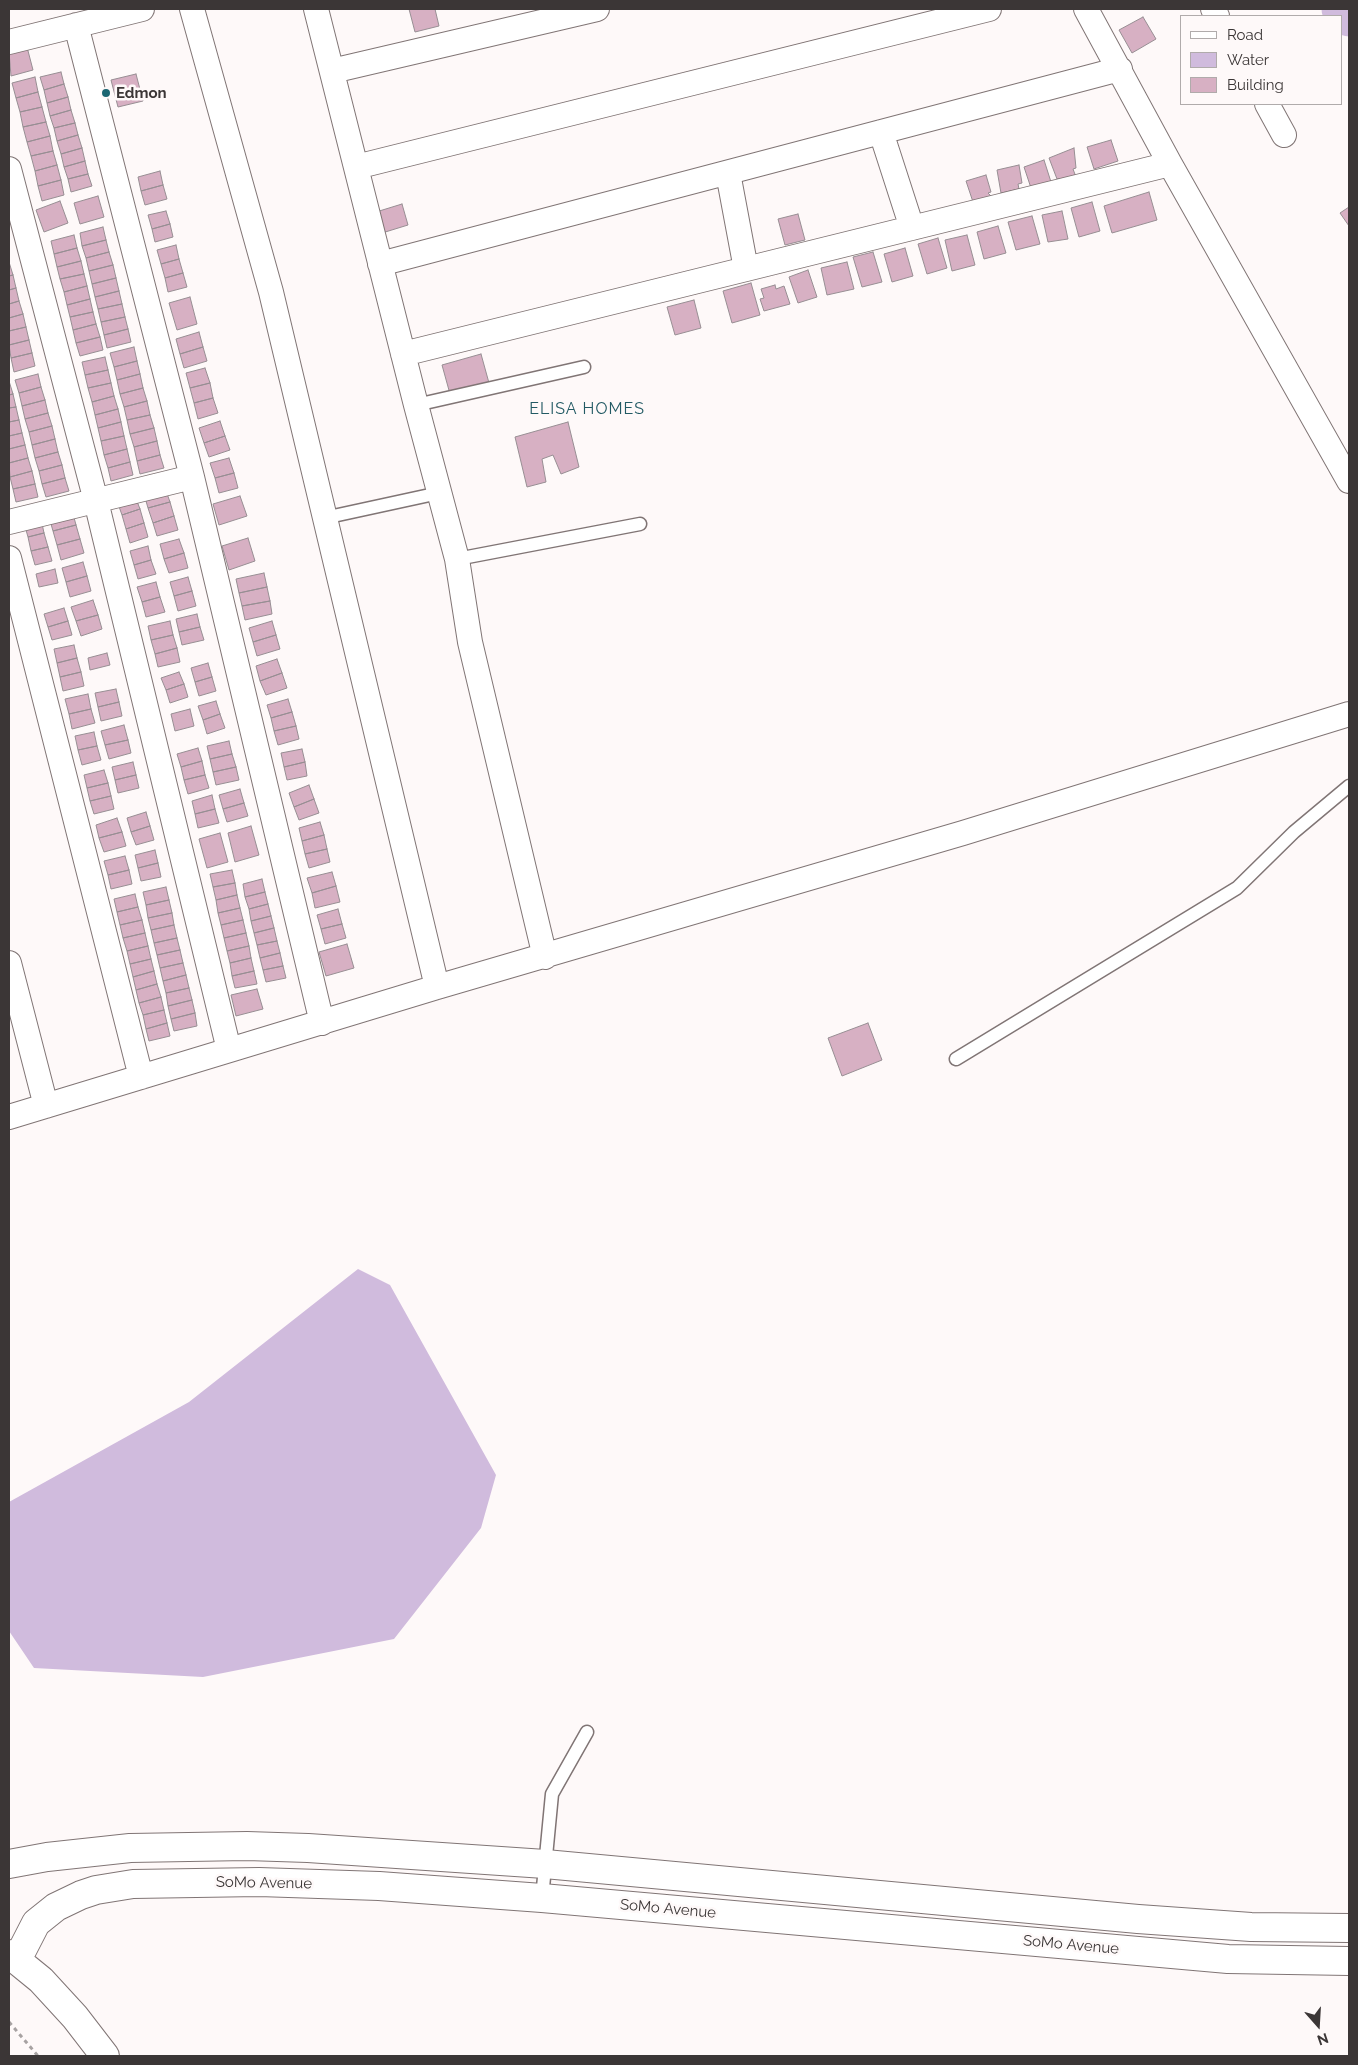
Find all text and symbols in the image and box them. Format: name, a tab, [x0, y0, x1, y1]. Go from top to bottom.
legend	[1180, 15, 1343, 105]
text: Road	[1227, 26, 1263, 44]
text: Water	[1227, 51, 1269, 69]
text: Building	[1227, 76, 1284, 94]
place label: Edmon	[116, 84, 167, 102]
marker: Edmon	[100, 87, 112, 99]
district label: ELISA HOMES	[528, 399, 646, 419]
street label: SoMo Avenue	[216, 1873, 312, 1893]
street label: SoMo Avenue	[619, 1896, 717, 1922]
street label: SoMo Avenue	[1022, 1932, 1120, 1958]
north arrow	[1293, 2000, 1343, 2050]
text: N	[1315, 2030, 1331, 2048]

